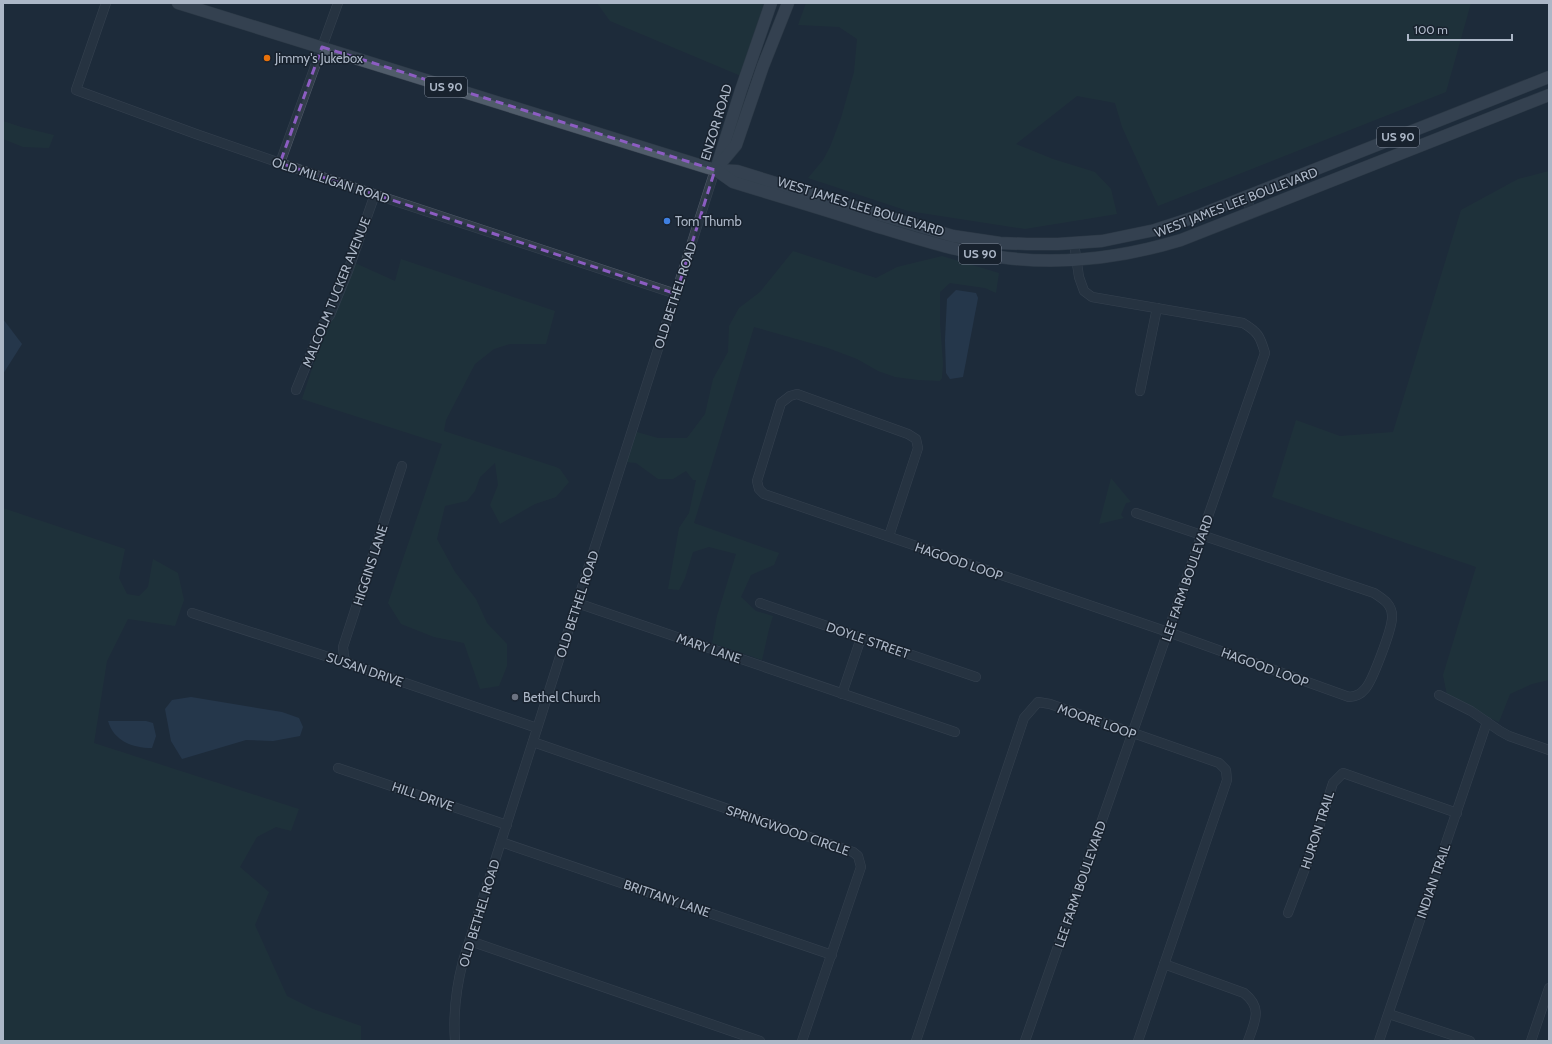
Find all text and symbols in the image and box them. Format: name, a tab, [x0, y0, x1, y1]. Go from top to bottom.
scale bar	[1408, 16, 1512, 42]
text: 100 m	[1414, 22, 1448, 37]
place label: Jimmy's Jukebox	[274, 50, 364, 66]
marker: Jimmy's Jukebox	[262, 53, 272, 63]
road number: US 90	[425, 77, 467, 97]
street label: ENZOR ROAD	[697, 82, 735, 162]
road number: US 90	[1377, 127, 1419, 147]
street label: OLD MILLIGAN ROAD	[270, 153, 392, 207]
street label: WEST JAMES LEE BOULEVARD	[1152, 163, 1320, 241]
street label: WEST JAMES LEE BOULEVARD	[776, 173, 946, 239]
place label: Tom Thumb	[675, 213, 742, 229]
street label: MALCOLM TUCKER AVENUE	[299, 215, 373, 369]
marker: Tom Thumb	[662, 216, 672, 226]
street label: OLD BETHEL ROAD	[650, 239, 700, 351]
road number: US 90	[959, 244, 1001, 264]
street label: LEE FARM BOULEVARD	[1158, 513, 1216, 643]
street label: HIGGINS LANE	[349, 523, 391, 607]
street label: HAGOOD LOOP	[913, 538, 1006, 584]
street label: OLD BETHEL ROAD	[552, 548, 602, 660]
street label: DOYLE STREET	[824, 618, 912, 662]
street label: MARY LANE	[675, 629, 743, 667]
street label: HAGOOD LOOP	[1219, 644, 1311, 690]
street label: SUSAN DRIVE	[324, 648, 406, 690]
place label: Bethel Church	[523, 689, 600, 705]
marker: Bethel Church	[510, 692, 520, 702]
street label: MOORE LOOP	[1056, 700, 1139, 742]
street label: HILL DRIVE	[390, 778, 456, 814]
street label: HURON TRAIL	[1297, 788, 1337, 871]
street label: SPRINGWOOD CIRCLE	[724, 801, 852, 859]
street label: LEE FARM BOULEVARD	[1051, 819, 1109, 949]
street label: INDIAN TRAIL	[1413, 841, 1453, 920]
street label: OLD BETHEL ROAD	[455, 857, 503, 969]
street label: BRITTANY LANE	[622, 876, 712, 920]

